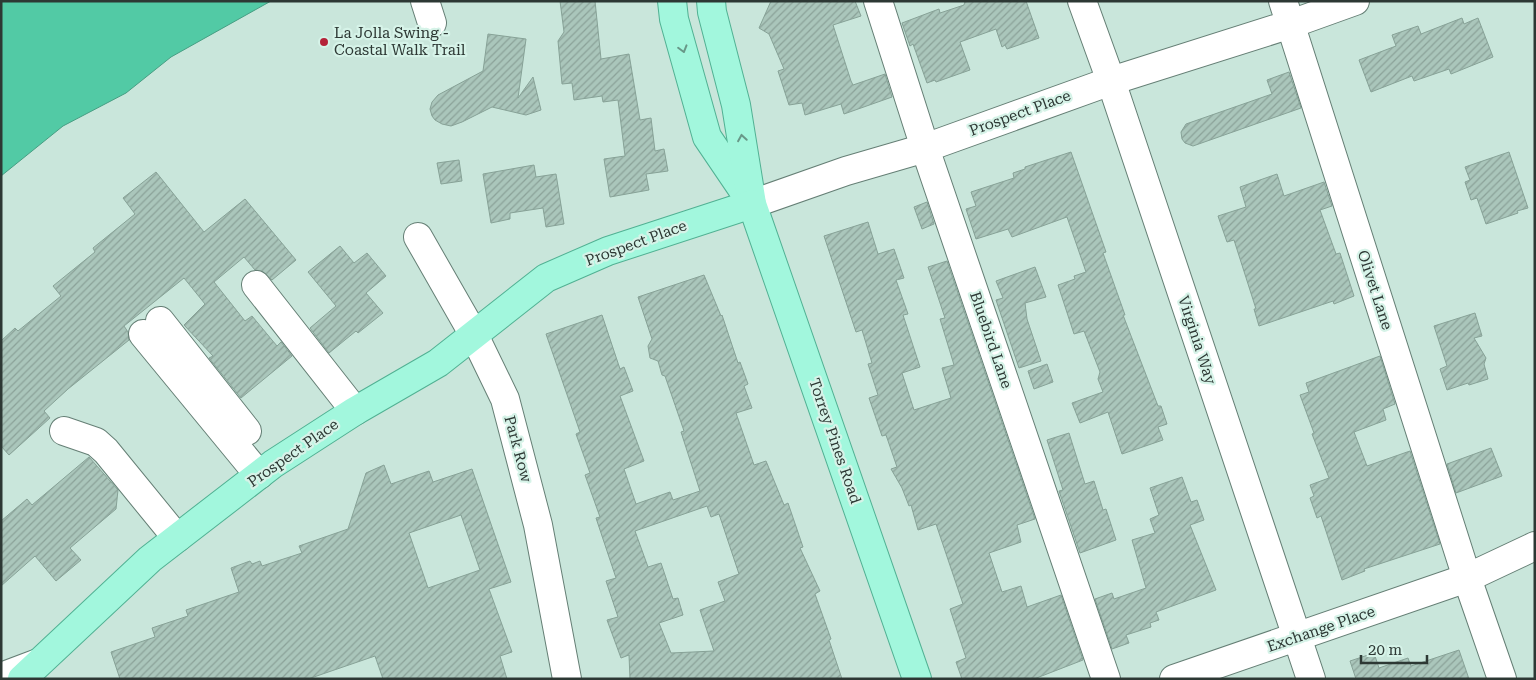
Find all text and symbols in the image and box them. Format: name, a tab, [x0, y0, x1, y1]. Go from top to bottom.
place label: La Jolla Swing - Coastal Walk Trail	[334, 24, 466, 59]
marker: La Jolla Swing - Coastal Walk Trail	[318, 36, 330, 48]
one-way arrow	[677, 44, 687, 52]
street label: Prospect Place	[967, 86, 1073, 140]
one-way arrow	[737, 134, 747, 143]
street label: Prospect Place	[583, 216, 689, 270]
street label: Olivet Lane	[1354, 248, 1396, 332]
street label: Bluebird Lane	[966, 289, 1016, 391]
street label: Virginia Way	[1174, 293, 1220, 387]
street label: Torrey Pines Road	[805, 376, 865, 506]
street label: Park Row	[500, 414, 536, 485]
street label: Prospect Place	[244, 415, 342, 491]
street label: Exchange Place	[1265, 602, 1377, 656]
scale bar	[1361, 632, 1427, 664]
text: 20 m	[1368, 641, 1403, 659]

